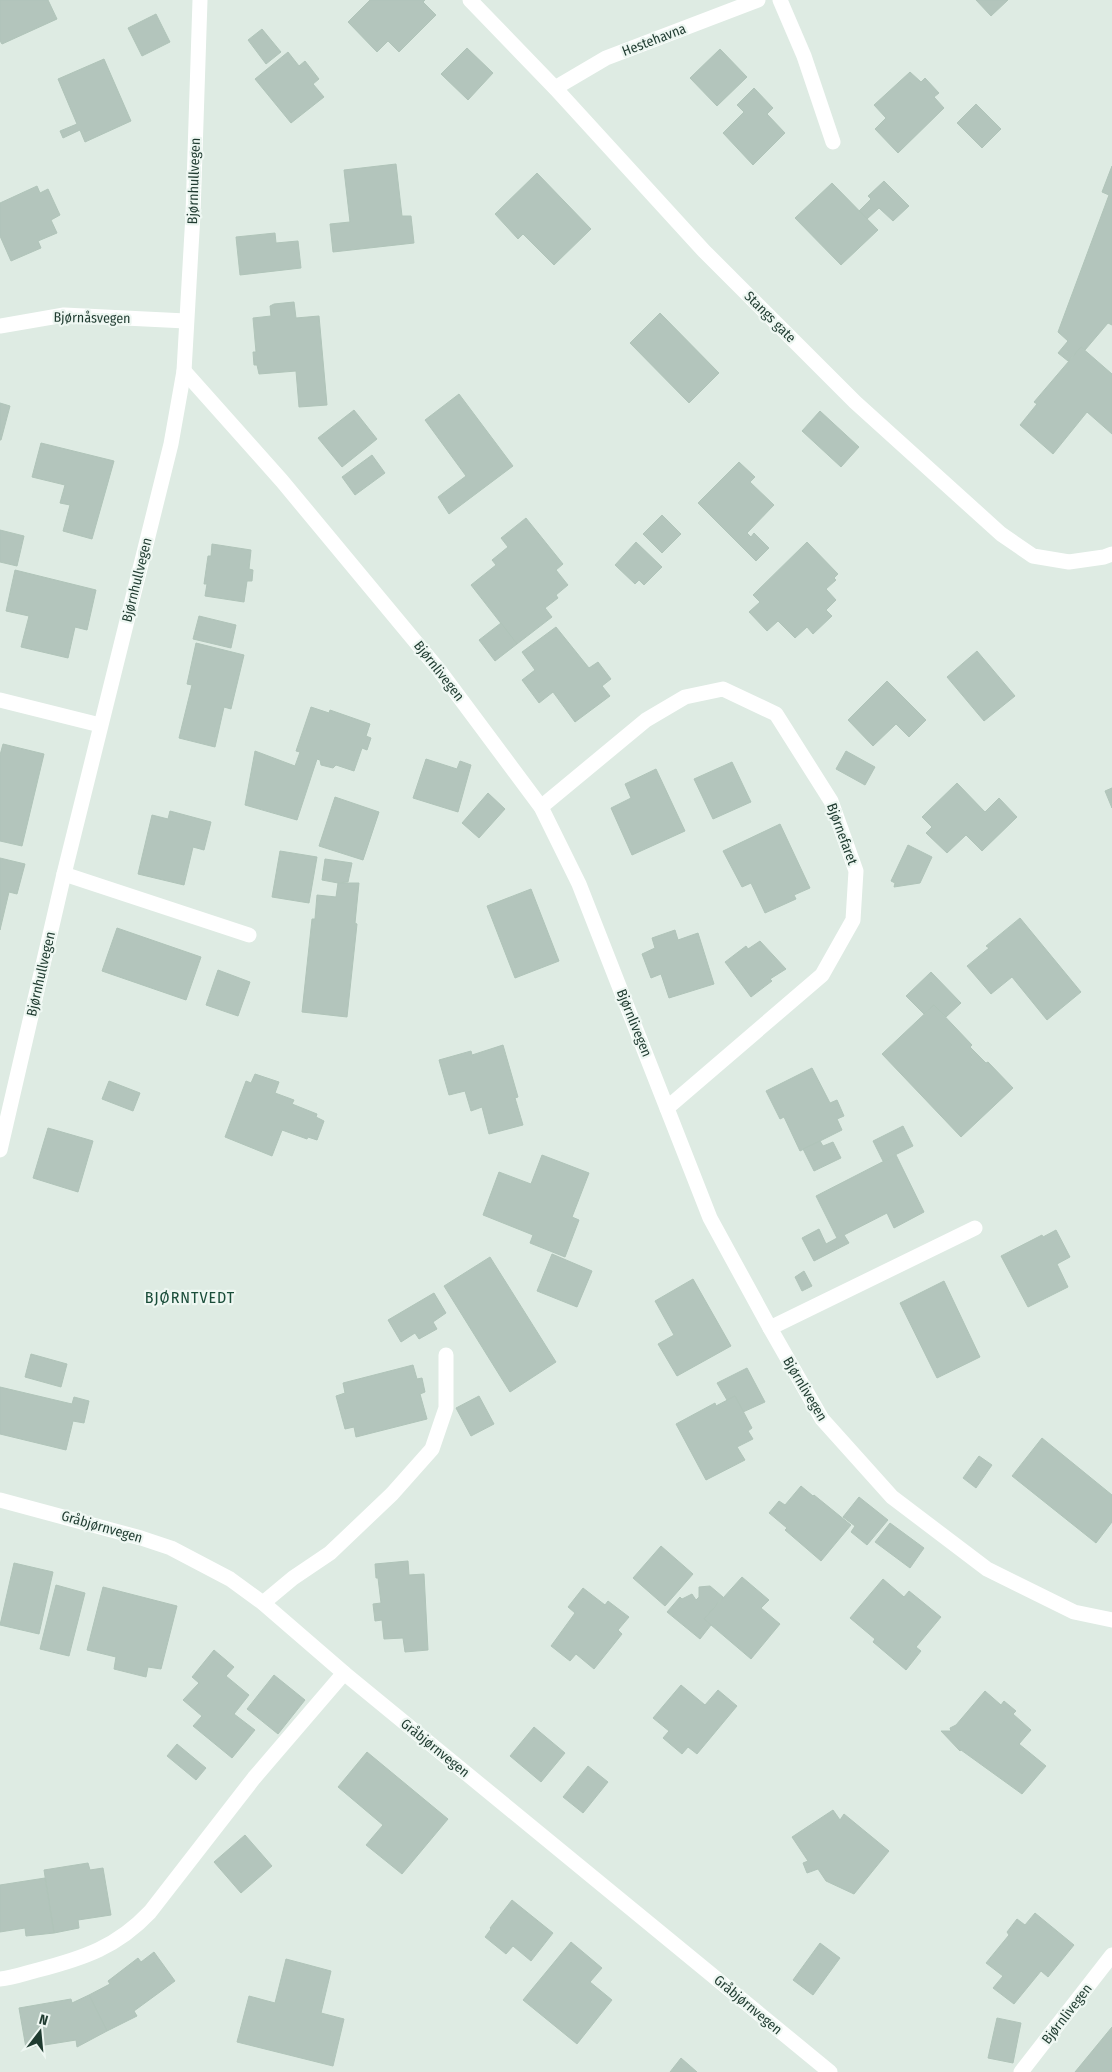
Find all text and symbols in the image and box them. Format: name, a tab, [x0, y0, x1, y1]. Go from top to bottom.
street label: Hestehavna	[620, 20, 689, 60]
street label: Bjørnhullvegen	[184, 137, 204, 225]
street label: Stangs gate	[741, 288, 799, 346]
street label: Bjørnåsvegen	[53, 309, 131, 327]
street label: Bjørnhullvegen	[118, 536, 156, 624]
street label: Bjørnlivegen	[410, 637, 468, 705]
street label: Bjørnefaret	[823, 801, 861, 868]
street label: Bjørnhullvegen	[23, 930, 59, 1018]
street label: Bjørnlivegen	[613, 987, 655, 1059]
district label: BJØRNTVEDT	[145, 1288, 235, 1307]
street label: Bjørnlivegen	[779, 1354, 831, 1424]
street label: Gråbjørnvegen	[59, 1507, 145, 1547]
street label: Gråbjørnvegen	[397, 1715, 473, 1781]
street label: Gråbjørnvegen	[711, 1972, 785, 2038]
street label: Bjørnlivegen	[1038, 1980, 1096, 2048]
north arrow	[15, 2007, 65, 2057]
text: N	[37, 2011, 50, 2029]

